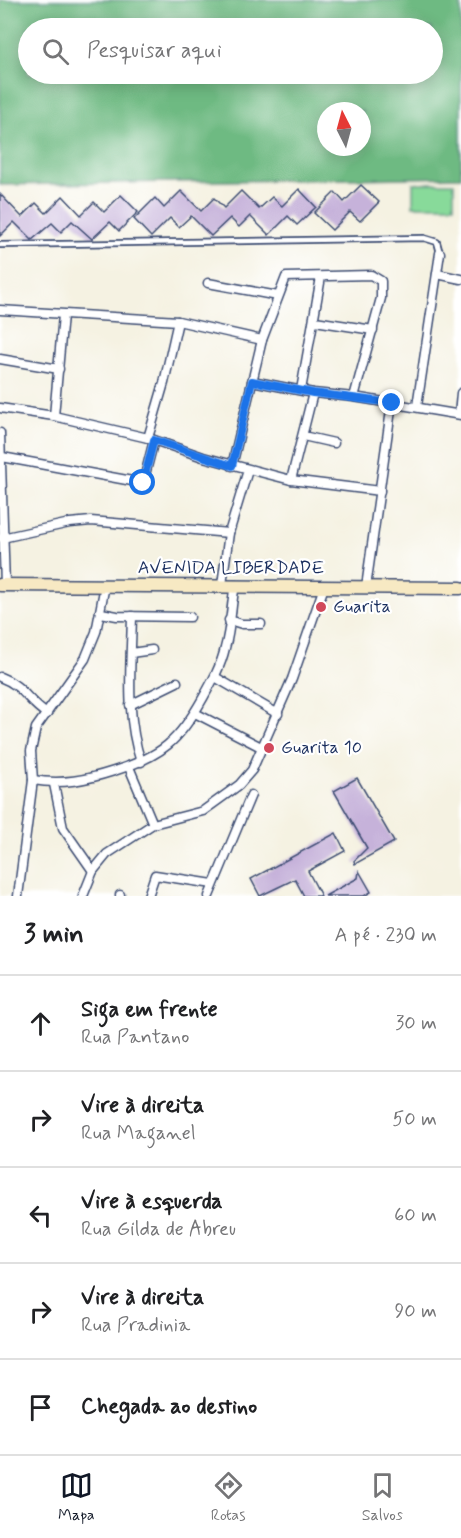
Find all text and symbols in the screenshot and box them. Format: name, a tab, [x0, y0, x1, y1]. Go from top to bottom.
search box	[18, 18, 443, 84]
icon: search	[39, 35, 72, 68]
text: Pesquisar aqui	[87, 37, 222, 65]
north arrow	[317, 102, 371, 156]
route end	[378, 389, 404, 415]
route start	[129, 469, 155, 495]
street label: AVENIDA LIBERDADE	[138, 556, 324, 580]
place label: Guarita	[333, 595, 391, 619]
marker: Guarita	[314, 600, 328, 614]
place label: Guarita 10	[281, 736, 362, 760]
marker: Guarita 10	[262, 741, 276, 755]
text: 3 min	[24, 918, 84, 952]
text: A pé · 230 m	[335, 922, 437, 949]
text: Siga em frente	[81, 996, 218, 1024]
icon: ahead	[24, 1007, 57, 1040]
text: 30 m	[395, 1010, 437, 1037]
text: Rua Pantano	[81, 1024, 189, 1051]
text: Vire à direita	[81, 1092, 204, 1120]
icon: right	[24, 1103, 57, 1136]
text: 50 m	[392, 1106, 437, 1133]
text: Rua Maganel	[81, 1120, 196, 1147]
text: Vire à esquerda	[81, 1188, 222, 1216]
icon: left	[24, 1199, 57, 1232]
text: 60 m	[394, 1202, 437, 1229]
text: Rua Gilda de Abreu	[81, 1216, 236, 1243]
text: Vire à direita	[81, 1284, 204, 1312]
icon: right	[24, 1295, 57, 1328]
text: 90 m	[394, 1298, 437, 1325]
text: Rua Pradinia	[81, 1312, 190, 1339]
icon: arrive	[24, 1391, 57, 1424]
text: Chegada ao destino	[81, 1393, 257, 1421]
tab: Mapa	[58, 1469, 95, 1526]
tab: Rotas	[211, 1469, 246, 1526]
tab: Salvos	[362, 1469, 403, 1526]

